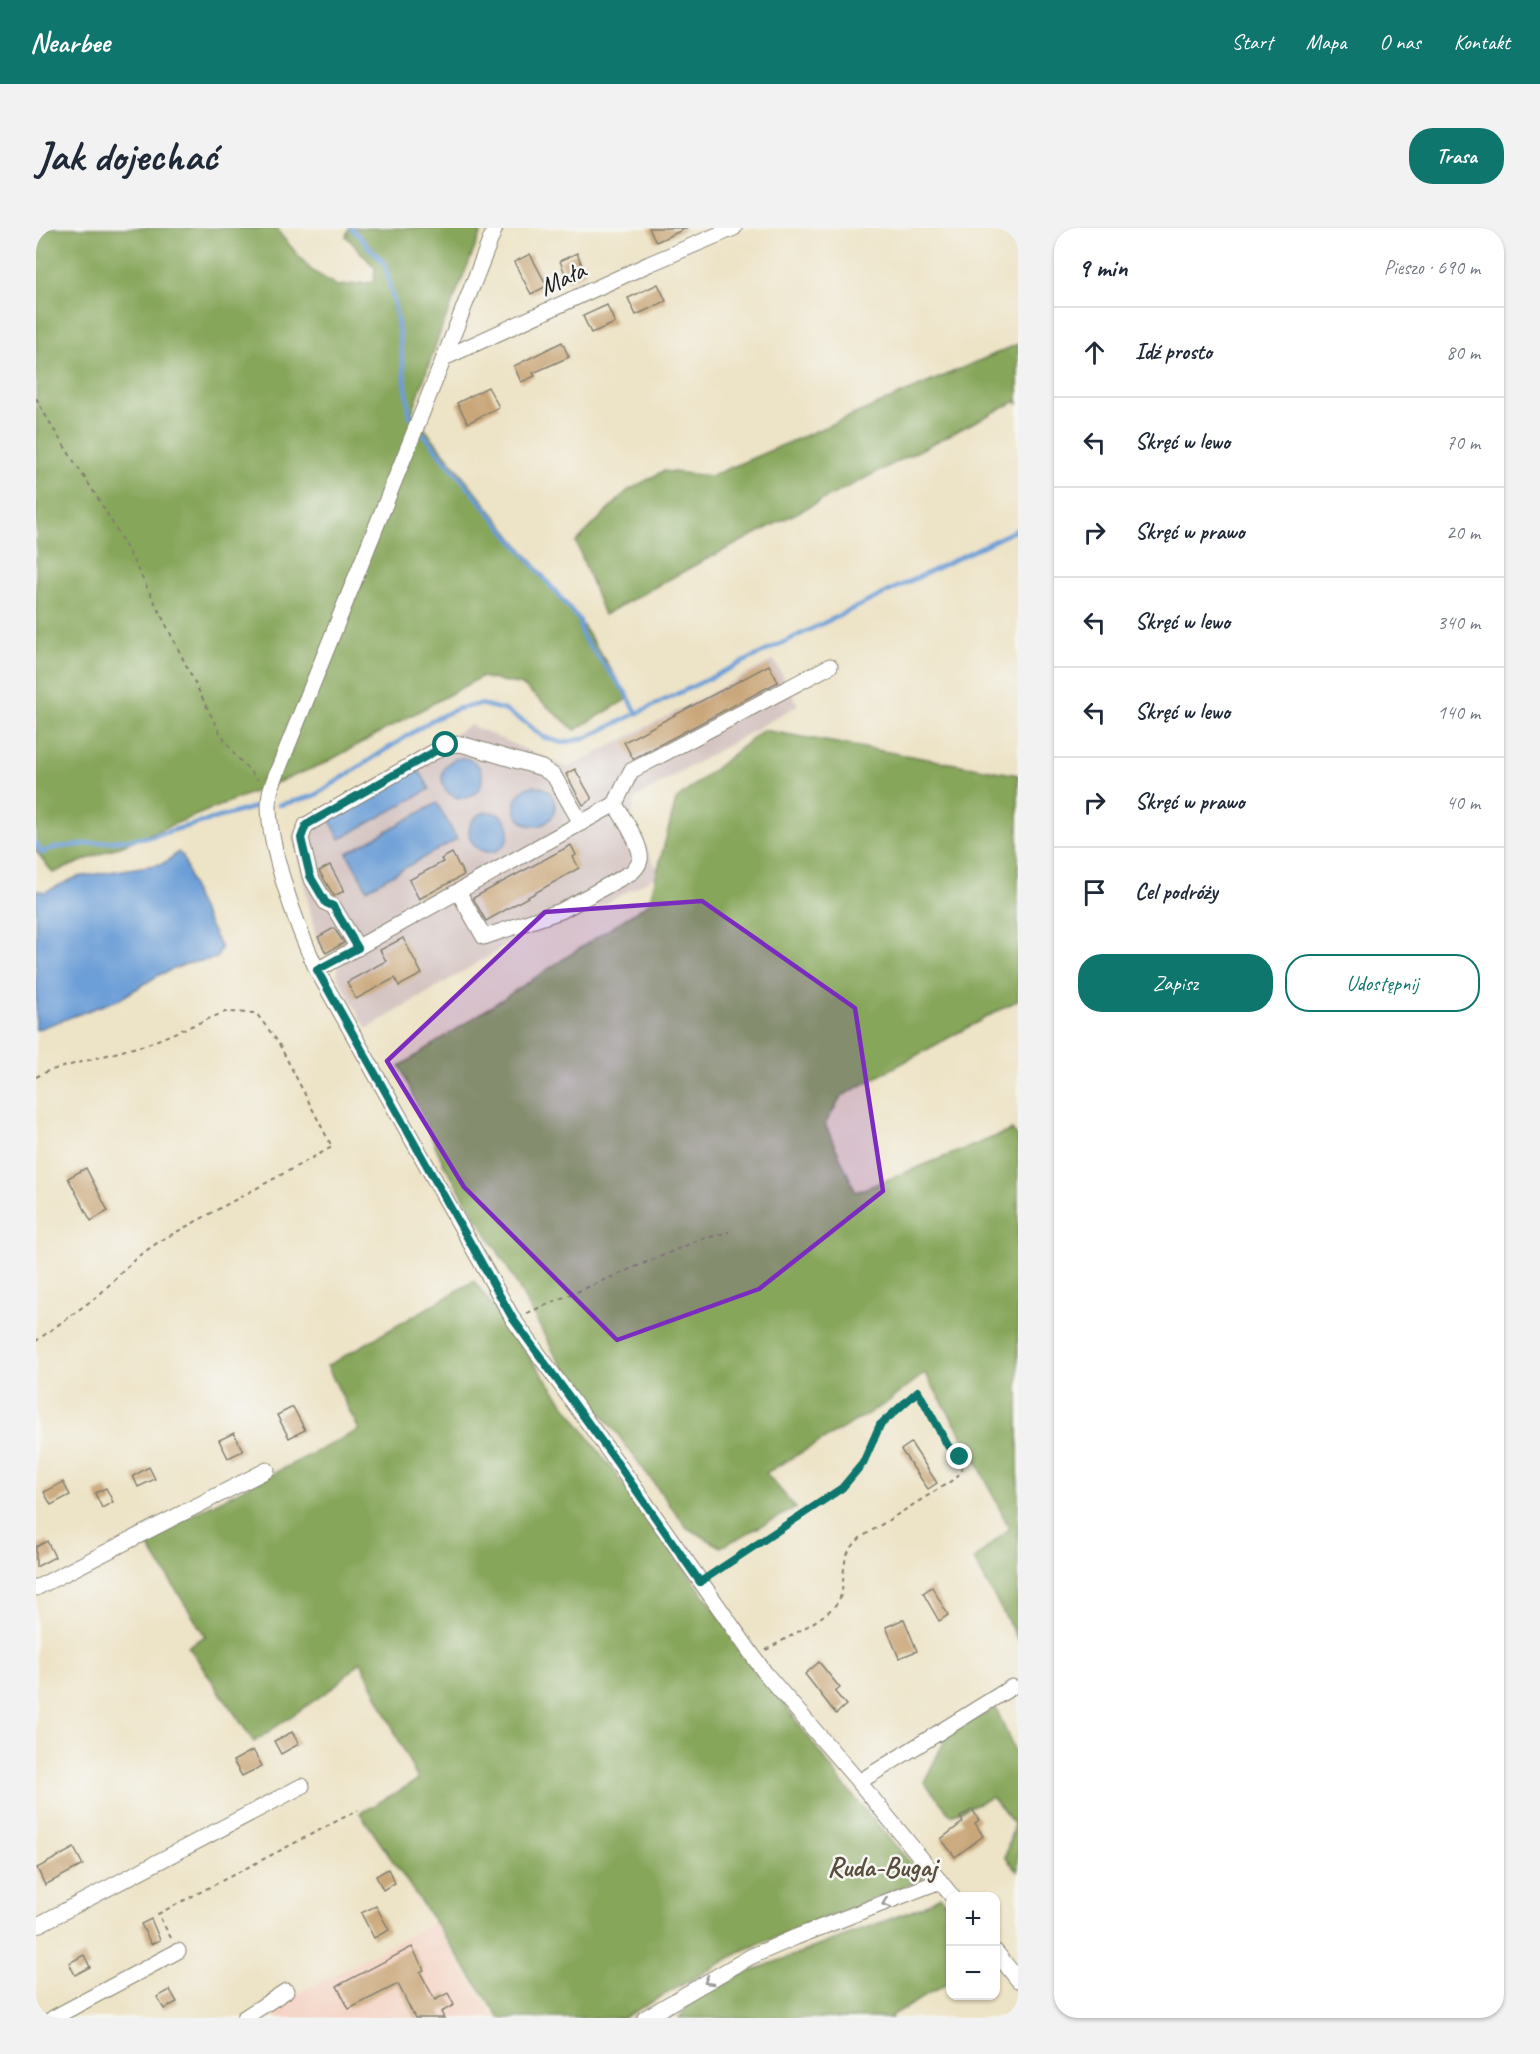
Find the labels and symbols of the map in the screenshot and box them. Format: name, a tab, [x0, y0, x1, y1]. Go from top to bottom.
street label: Mała	[534, 253, 592, 303]
route start	[432, 731, 458, 757]
route end	[946, 1443, 972, 1469]
district label: Ruda-Bugaj	[827, 1849, 941, 1884]
one-way arrow	[881, 1896, 892, 1909]
one-way arrow	[703, 1974, 714, 1985]

